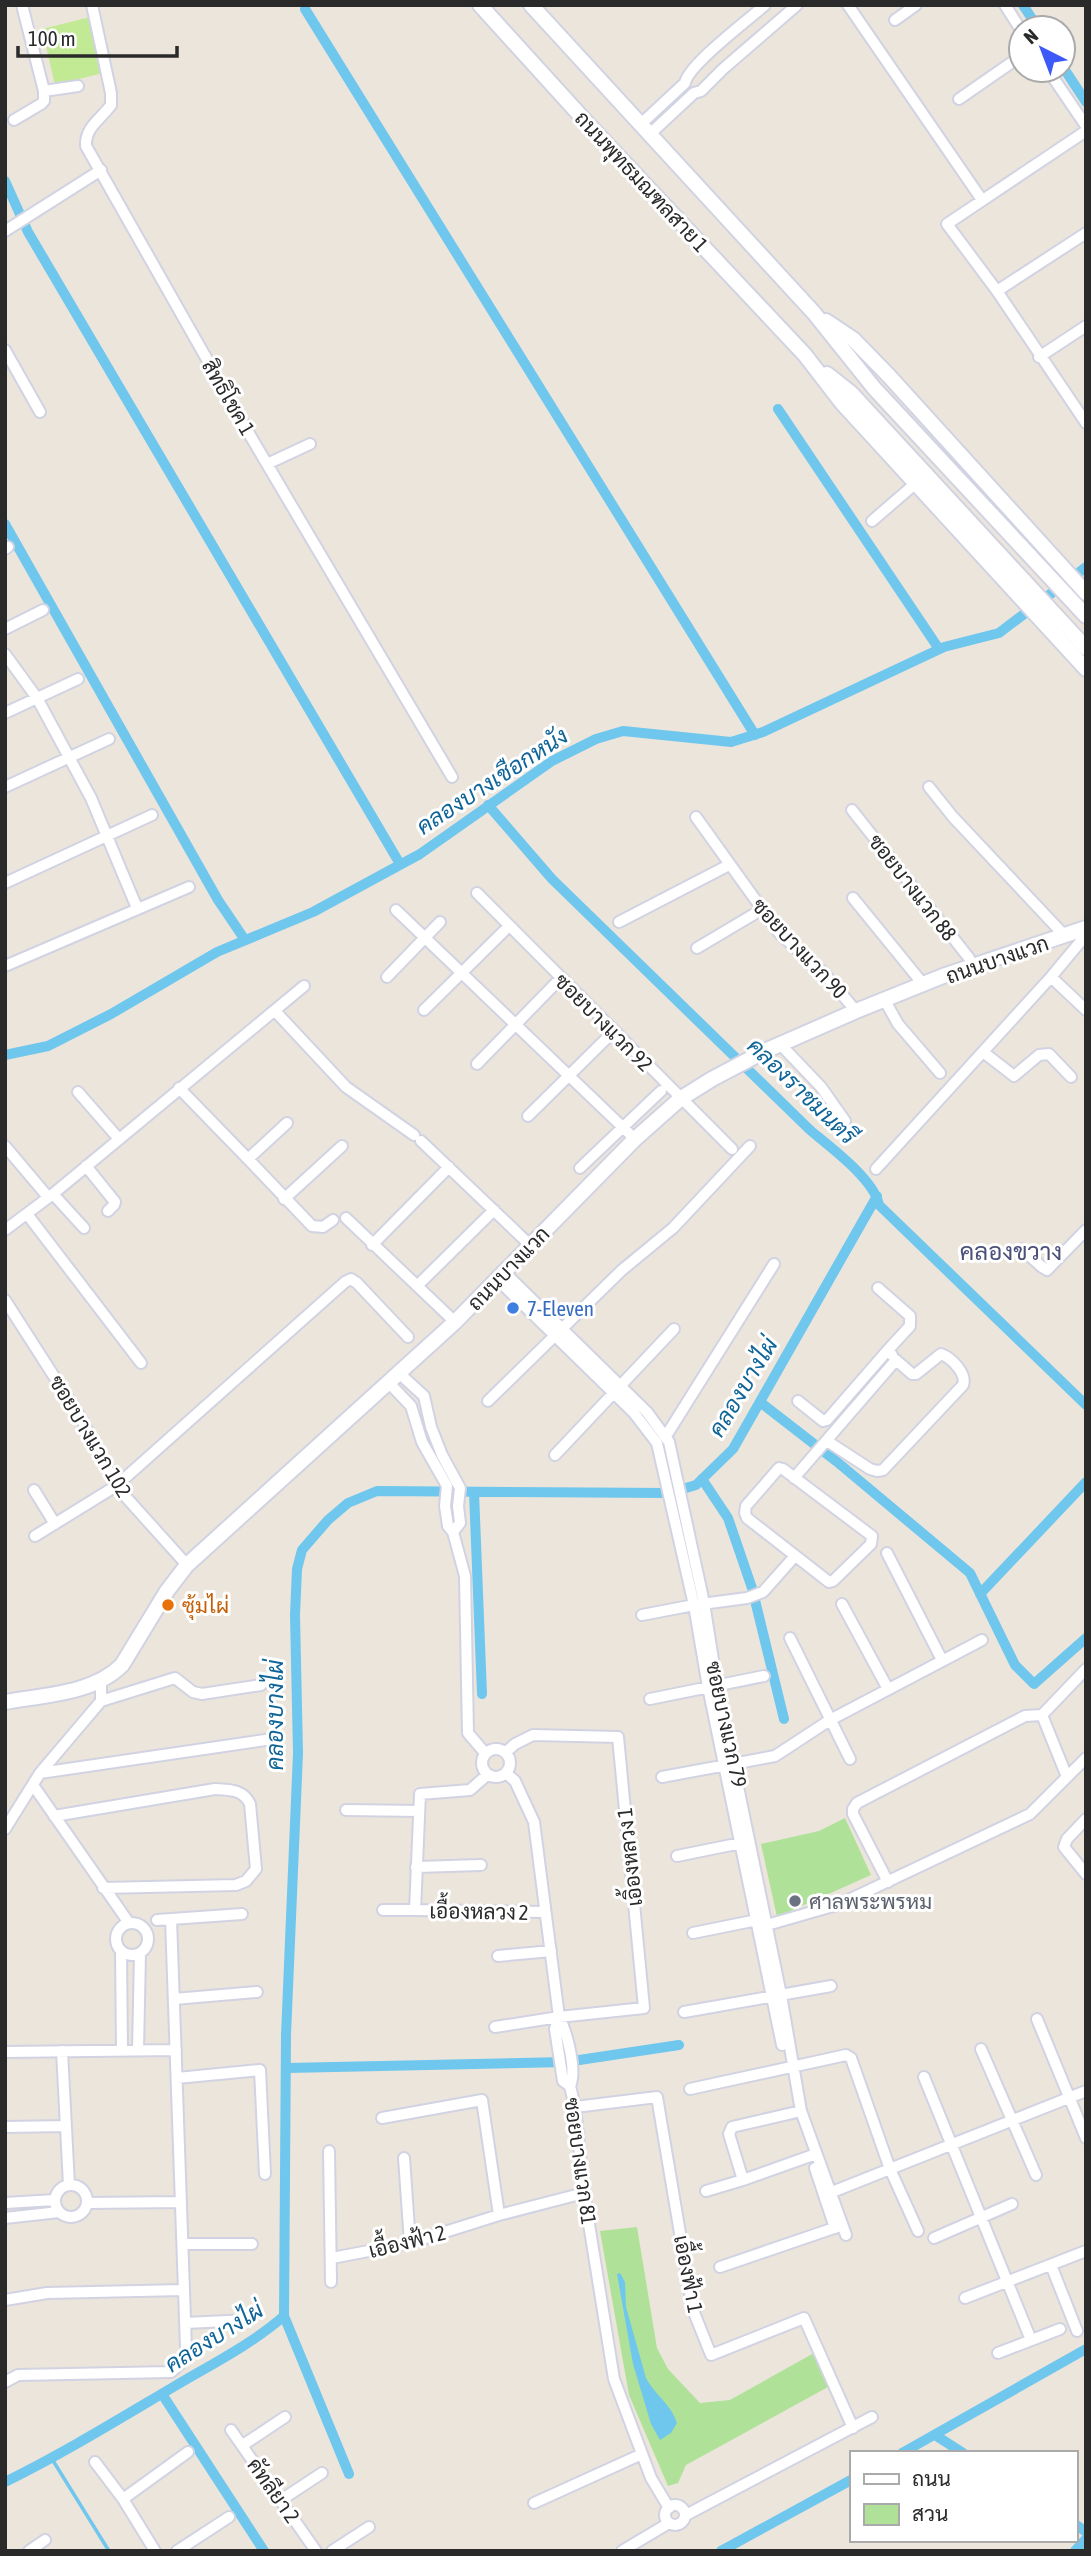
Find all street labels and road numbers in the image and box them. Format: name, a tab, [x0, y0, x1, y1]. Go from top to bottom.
street label: ถนนพุทธมณฑลสาย 1	[568, 106, 713, 258]
street label: สิทธิโชค 1	[198, 355, 260, 439]
street label: ซอยบางแวก 88	[864, 829, 962, 945]
street label: ซอยบางแวก 90	[748, 893, 853, 1003]
street label: ถนนบางแวก	[942, 930, 1052, 988]
street label: ซอยบางแวก 92	[550, 968, 658, 1076]
street label: ถนนบางแวก	[462, 1221, 554, 1315]
street label: ซอยบางแวก 102	[45, 1371, 137, 1501]
street label: ซอยบางแวก 79	[702, 1659, 752, 1789]
street label: เอิ้องหลวง 1	[606, 1806, 646, 1908]
street label: เอื้องหลวง 2	[429, 1891, 529, 1924]
street label: ซอยบางแวก 81	[560, 2096, 602, 2226]
street label: เอื้องฟ้า 2	[364, 2213, 448, 2262]
street label: เอื้องฟ้า 1	[670, 2232, 715, 2315]
street label: คัทลียา 2	[243, 2453, 305, 2527]

